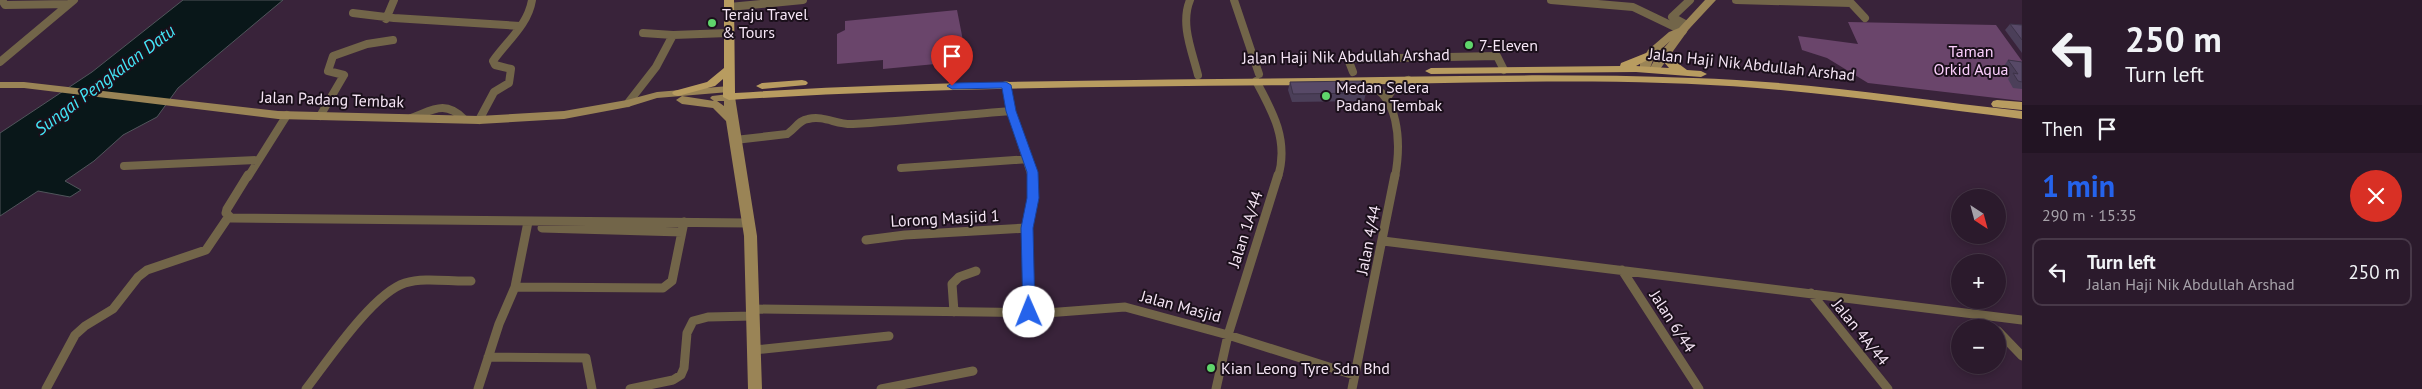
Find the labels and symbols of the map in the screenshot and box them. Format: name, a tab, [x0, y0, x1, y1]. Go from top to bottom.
place label: Teraju Travel & Tours	[722, 4, 808, 42]
marker: Teraju Travel & Tours	[706, 17, 718, 29]
water label: Sungai Pengkalan Datu	[30, 19, 180, 140]
pin	[931, 35, 973, 86]
place label: 7-Eleven	[1479, 35, 1538, 55]
marker: 7-Eleven	[1463, 39, 1475, 51]
park label: Taman Orkid Aqua	[1933, 41, 2009, 79]
street label: Jalan Haji Nik Abdullah Arshad	[1647, 43, 1856, 85]
street label: Jalan Haji Nik Abdullah Arshad	[1241, 44, 1450, 68]
place label: Medan Selera Padang Tembak	[1336, 77, 1443, 115]
street label: Jalan Padang Tembak	[258, 86, 405, 112]
marker: Medan Selera Padang Tembak	[1320, 90, 1332, 102]
street label: Jalan 1A/44	[1223, 188, 1267, 271]
north arrow	[1951, 189, 2006, 244]
street label: Jalan 4/44	[1351, 203, 1385, 277]
street label: Lorong Masjid 1	[890, 205, 1000, 231]
position arrow	[1002, 285, 1054, 337]
street label: Jalan Masjid	[1137, 285, 1224, 326]
street label: Jalan 6/44	[1645, 285, 1701, 356]
street label: Jalan 4A/44	[1828, 294, 1894, 369]
place label: Kian Leong Tyre Sdn Bhd	[1221, 358, 1390, 378]
marker: Kian Leong Tyre Sdn Bhd	[1205, 362, 1217, 374]

